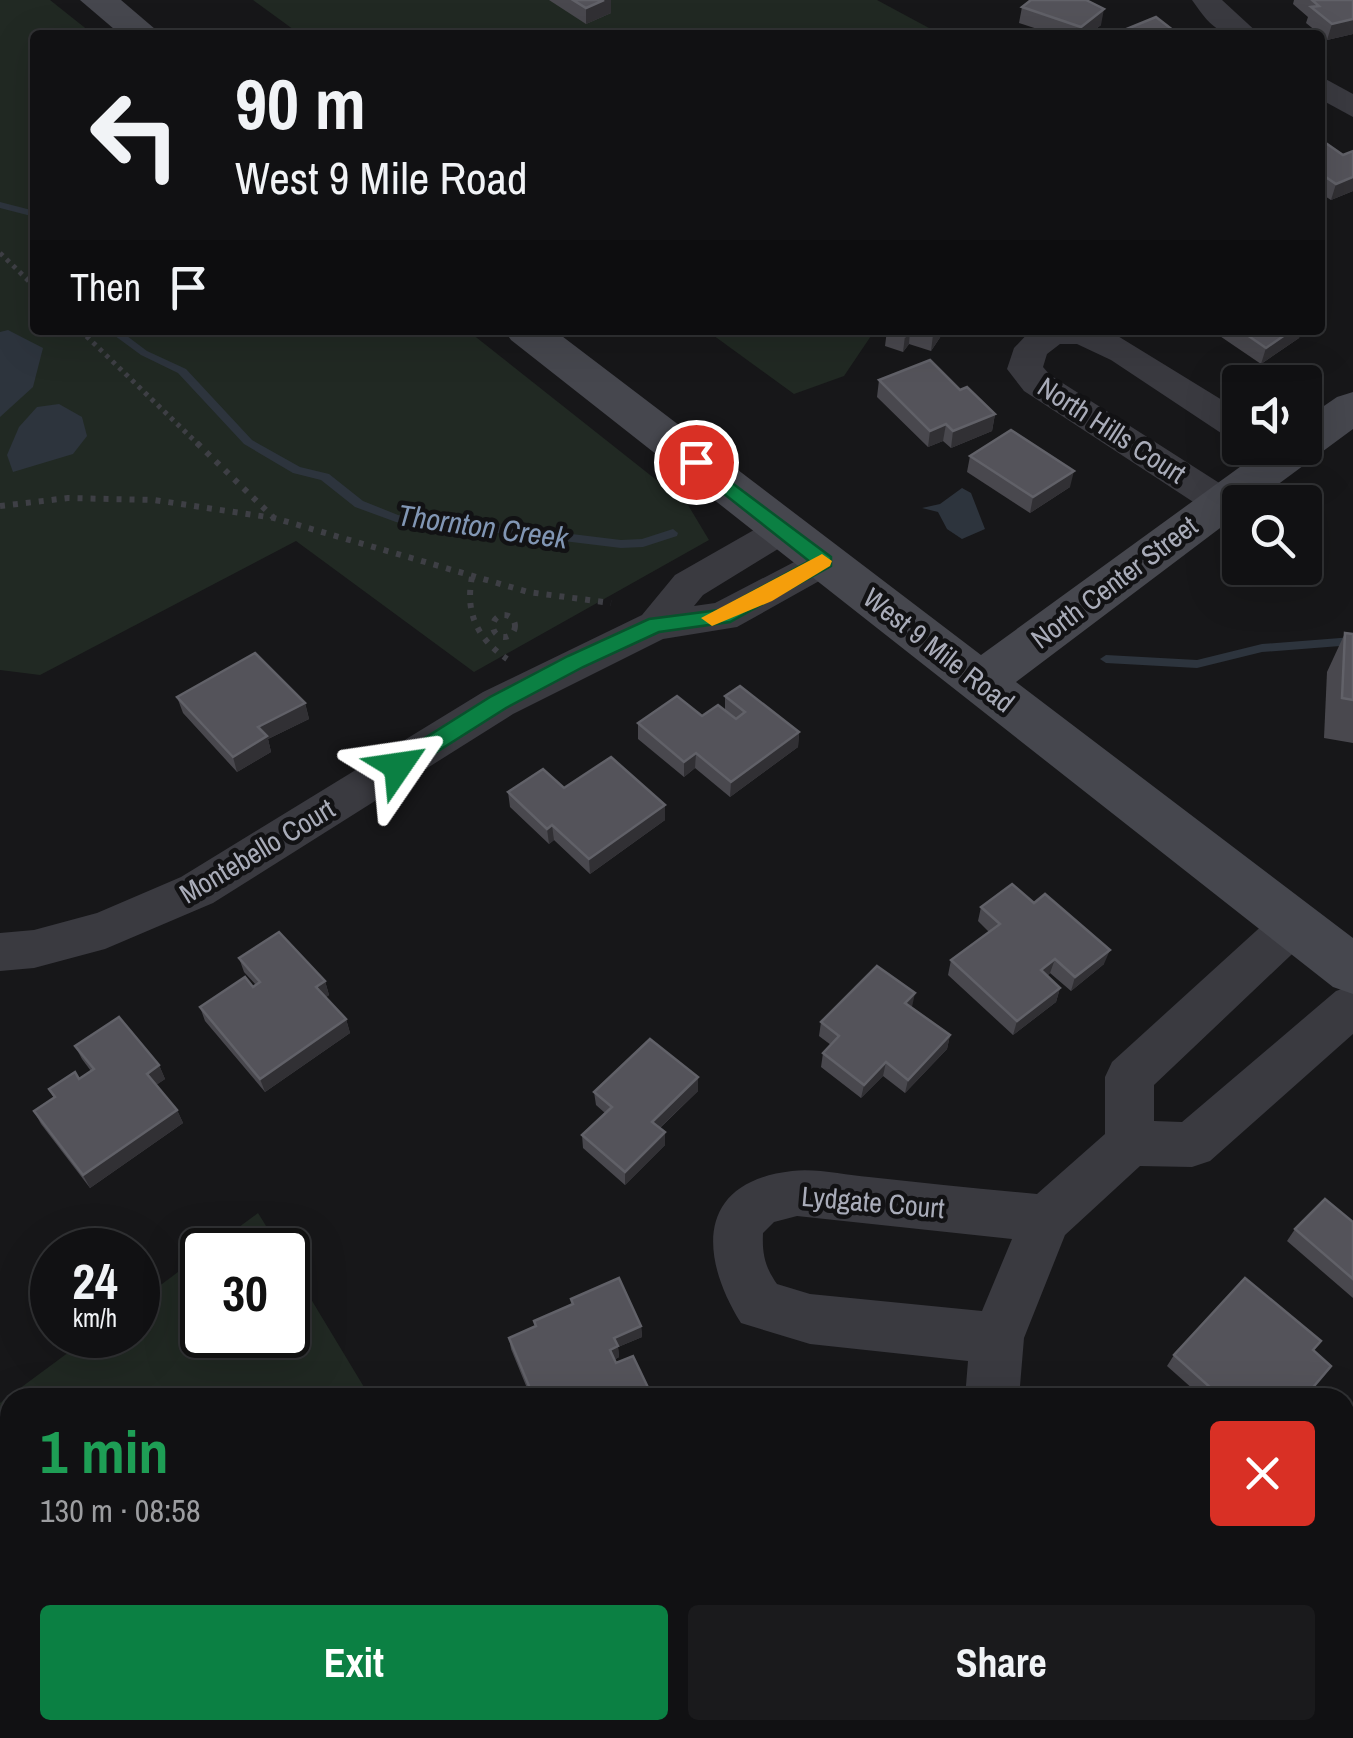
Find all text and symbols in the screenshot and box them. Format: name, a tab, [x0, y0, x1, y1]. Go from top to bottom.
text: 90 m	[235, 57, 366, 151]
icon: left	[70, 70, 200, 200]
text: West 9 Mile Road	[235, 147, 528, 208]
icon: arrive	[161, 260, 216, 315]
text: Then	[70, 262, 141, 313]
map controls	[1222, 365, 1322, 585]
button: sound	[1222, 365, 1322, 465]
street label: North Hills Court	[1030, 368, 1194, 492]
pin	[654, 420, 739, 505]
icon: arrive	[669, 435, 724, 490]
button: search	[1222, 485, 1322, 585]
water label: Thornton Creek	[396, 494, 572, 558]
street label: North Center Street	[1023, 507, 1205, 657]
street label: West 9 Mile Road	[856, 579, 1022, 721]
position arrow	[346, 714, 450, 818]
street label: Montebello Court	[172, 790, 342, 912]
street label: Lydgate Court	[800, 1177, 946, 1227]
speed limit sign: 30	[180, 1228, 310, 1358]
text: 24	[72, 1247, 118, 1315]
text: km/h	[73, 1301, 117, 1335]
text: 1 min	[40, 1411, 169, 1492]
button: close	[1210, 1421, 1315, 1526]
text: 130 m · 08:58	[40, 1489, 200, 1532]
button: Exit	[40, 1605, 668, 1720]
button: Share	[688, 1605, 1315, 1720]

